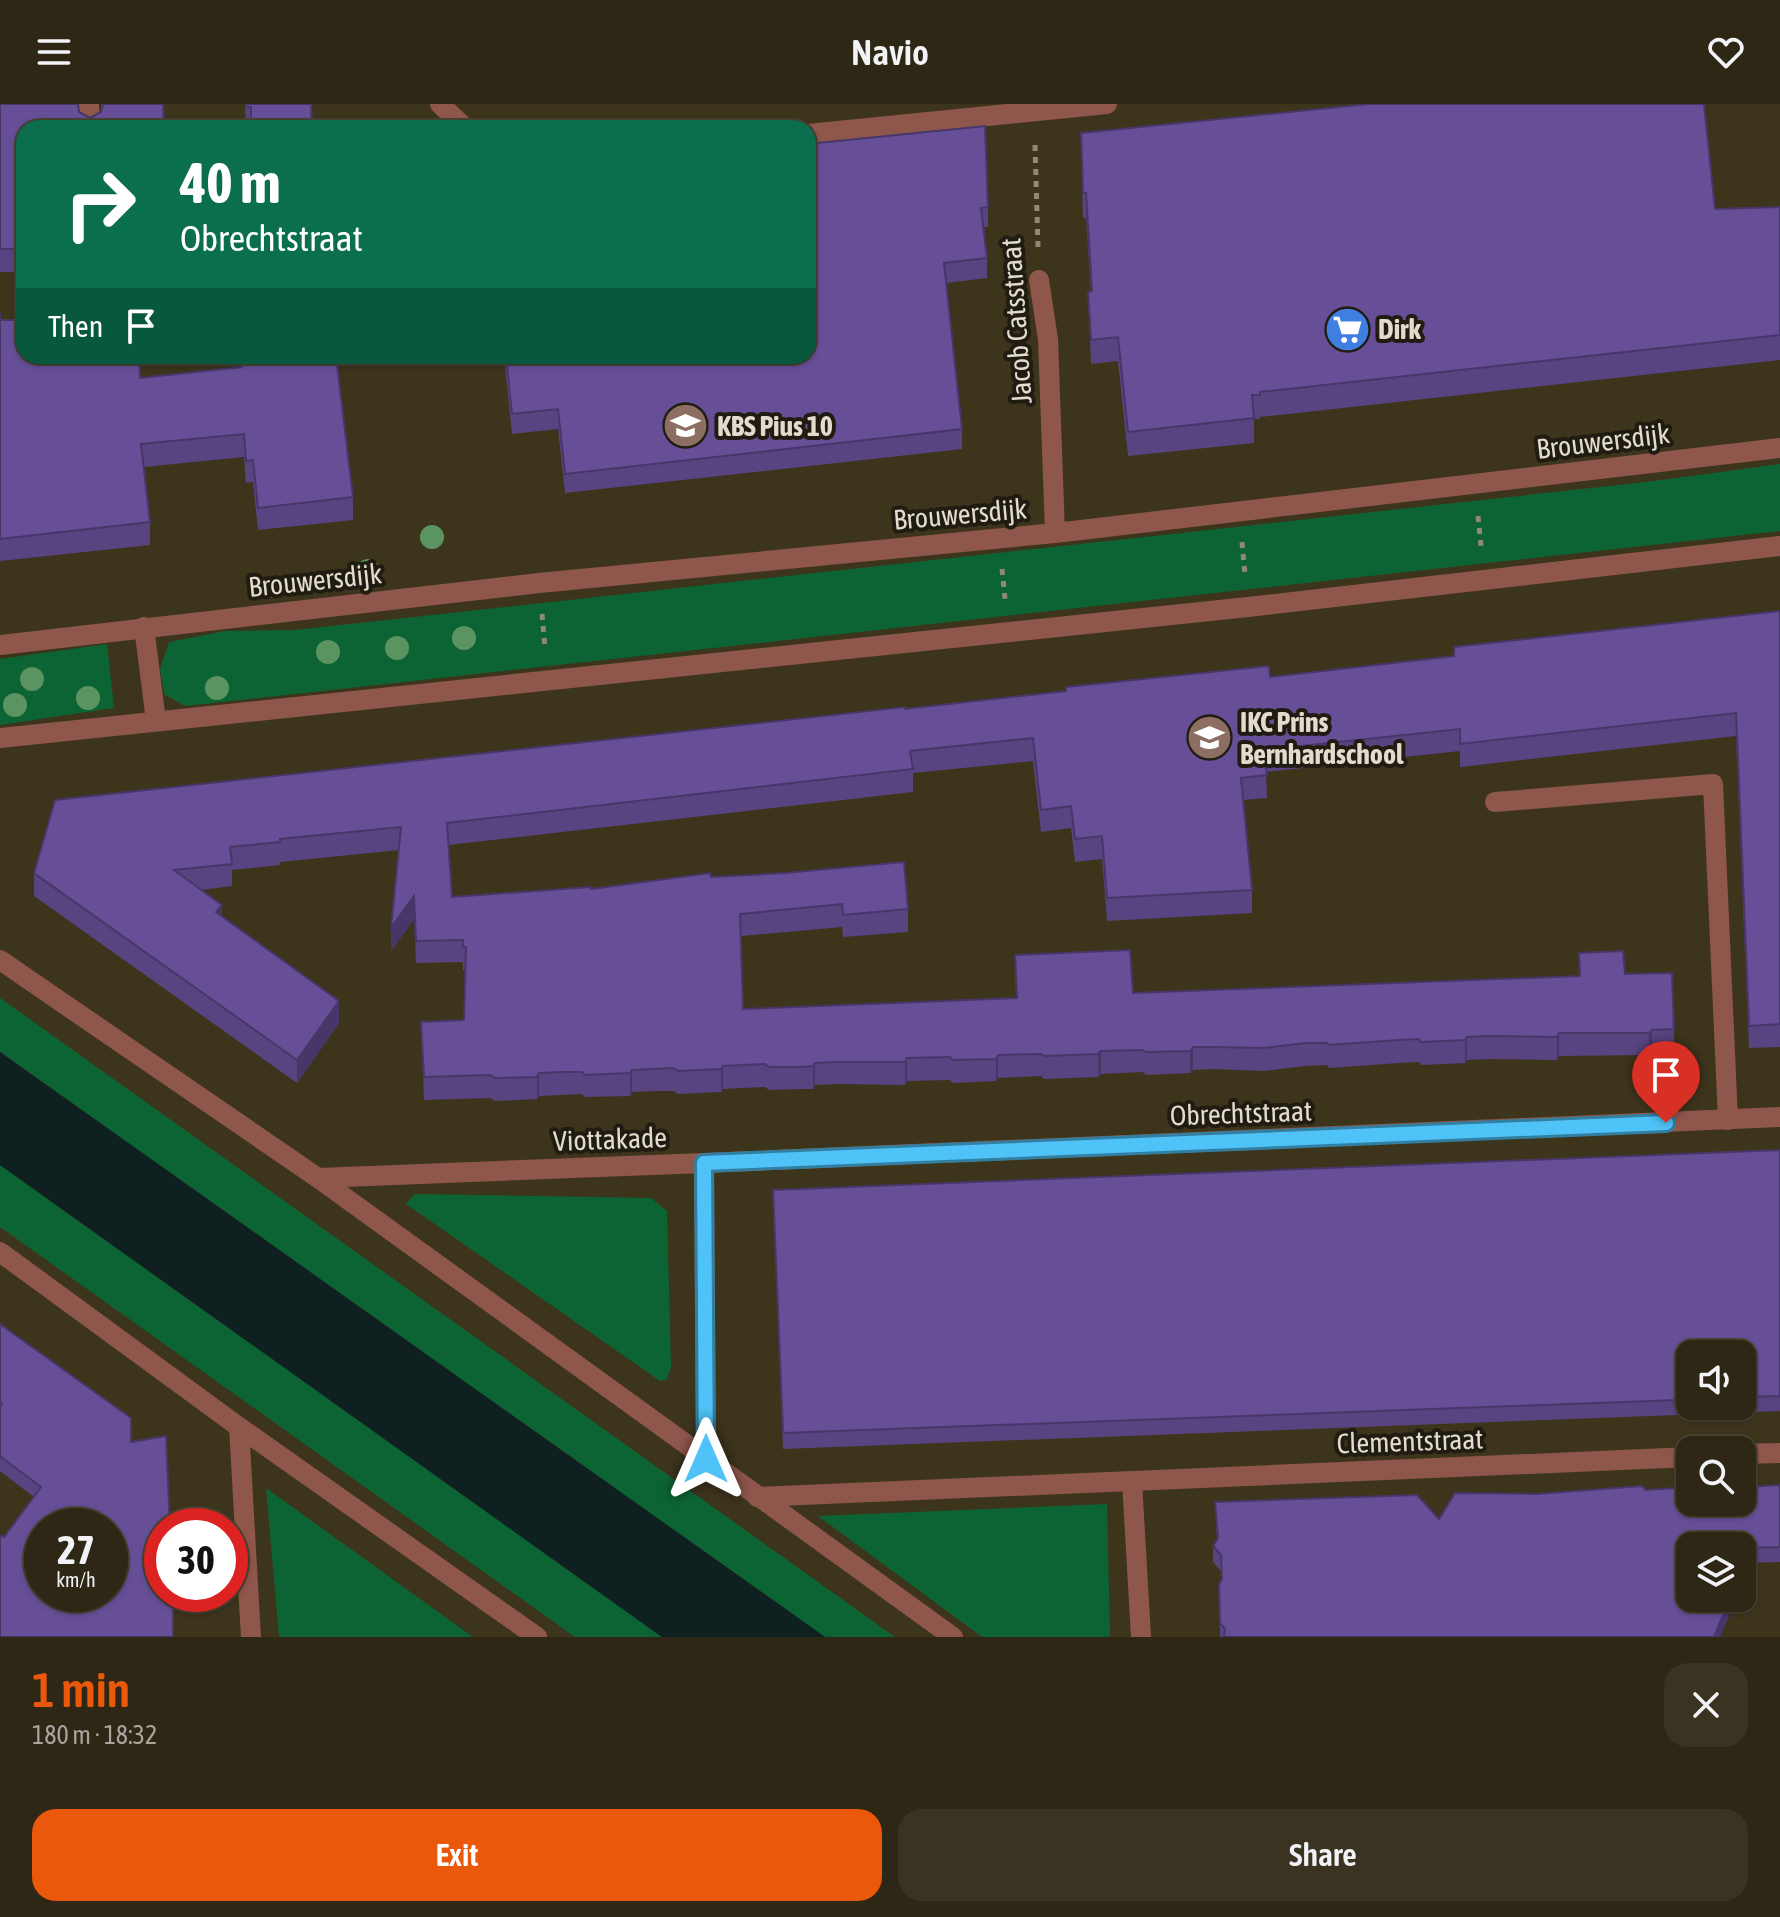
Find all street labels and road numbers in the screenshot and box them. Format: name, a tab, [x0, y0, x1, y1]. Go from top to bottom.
street label: Jacob Catsstraat	[994, 237, 1038, 405]
street label: Brouwersdijk	[1535, 417, 1671, 465]
street label: Brouwersdijk	[892, 492, 1028, 536]
street label: Brouwersdijk	[247, 557, 383, 603]
street label: Obrechtstraat	[1169, 1095, 1313, 1131]
street label: Viottakade	[553, 1121, 667, 1157]
street label: Clementstraat	[1336, 1422, 1484, 1460]

